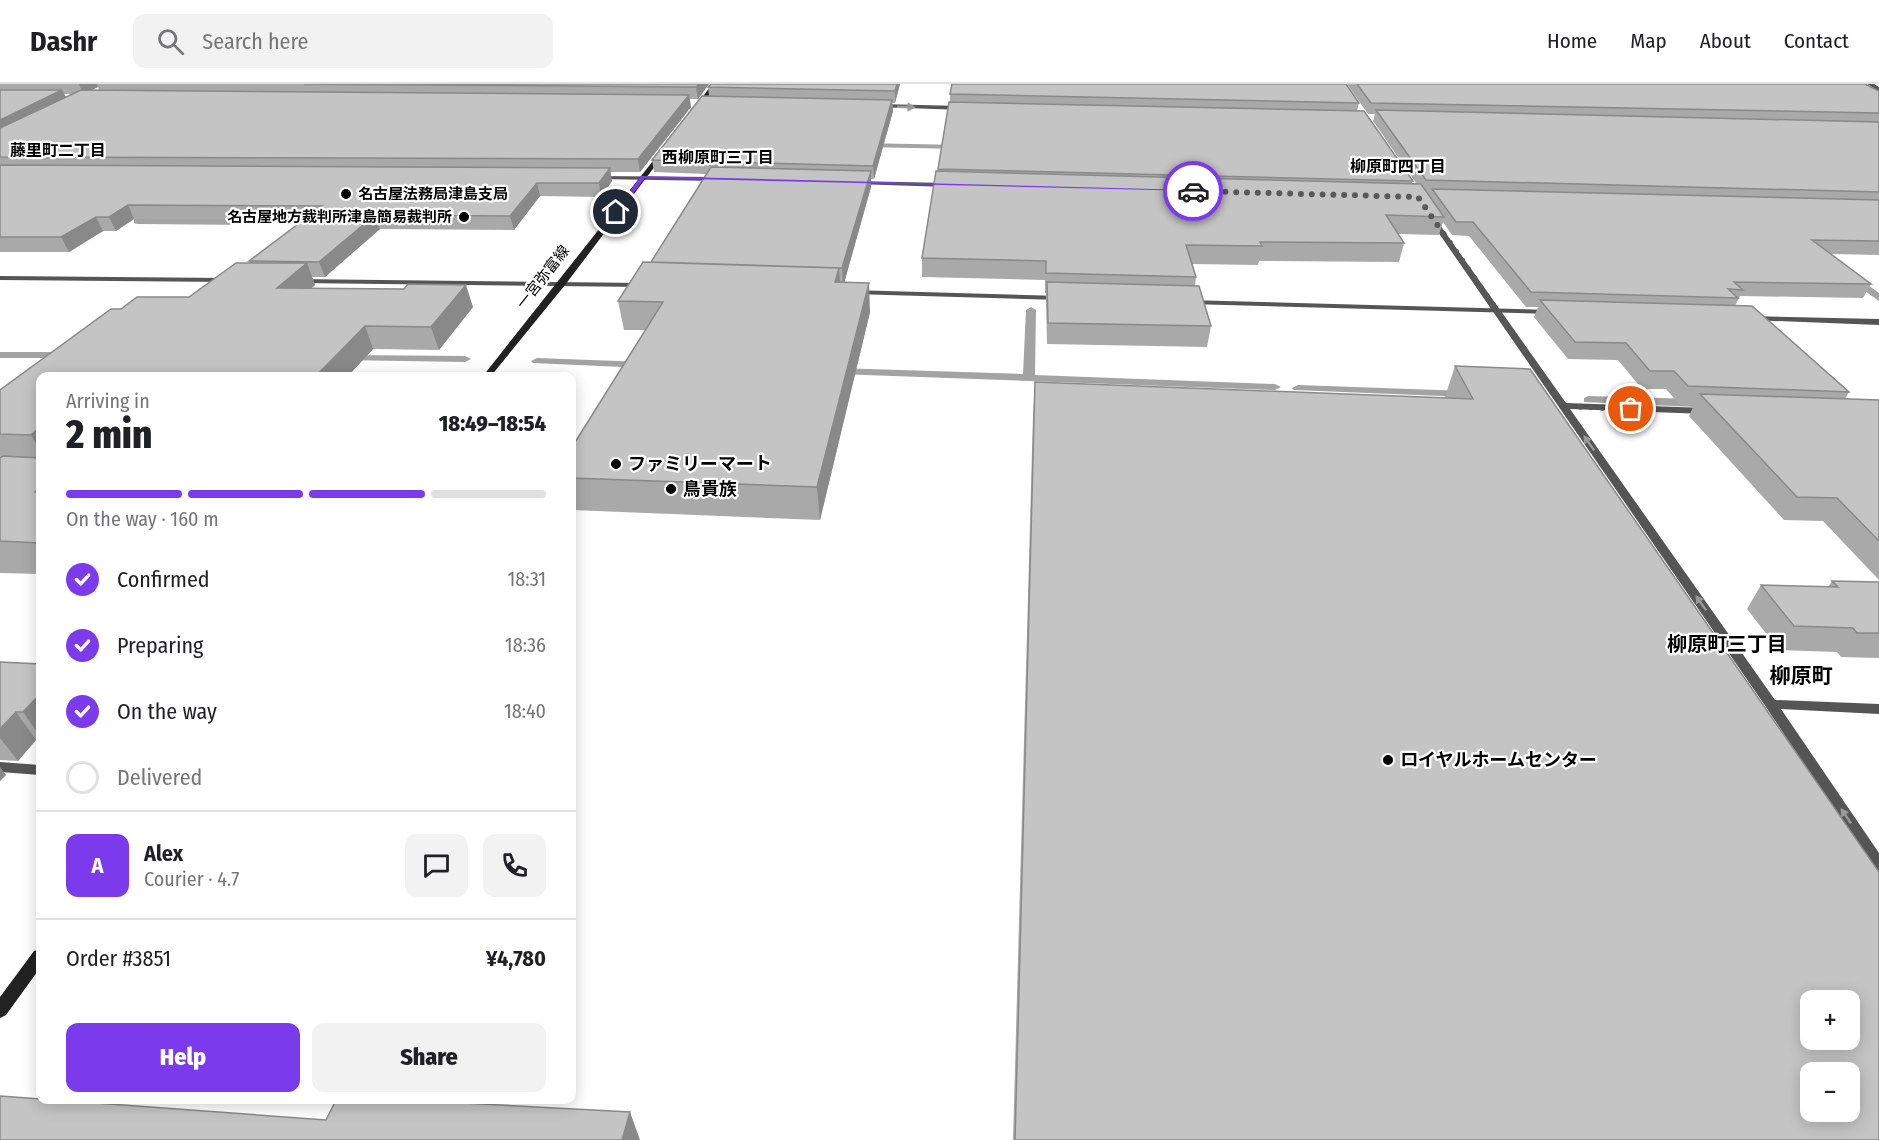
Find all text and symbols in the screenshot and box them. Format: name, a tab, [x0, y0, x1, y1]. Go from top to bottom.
search box	[133, 14, 553, 68]
text: Dashr	[30, 25, 97, 58]
icon: search	[154, 25, 187, 58]
text: Search here	[202, 28, 308, 55]
text: Home	[1547, 28, 1597, 54]
text: Map	[1630, 28, 1667, 54]
text: About	[1700, 28, 1751, 54]
text: Contact	[1784, 28, 1849, 54]
one-way arrow	[896, 102, 915, 111]
district label: 藤里町二丁目	[10, 141, 106, 160]
district label: 西柳原町三丁目	[662, 148, 774, 167]
district label: 柳原町四丁目	[1350, 157, 1446, 176]
courier	[1163, 161, 1223, 221]
icon: car	[1177, 175, 1210, 208]
place label: 名古屋法務局津島支局	[358, 185, 508, 203]
pin	[590, 186, 641, 237]
marker: 名古屋法務局津島支局	[339, 187, 353, 201]
icon: home	[599, 195, 632, 228]
place label: 名古屋地方裁判所津島簡易裁判所	[227, 208, 452, 226]
marker: 名古屋地方裁判所津島簡易裁判所	[457, 210, 471, 224]
street label: 一宮弥富線	[513, 242, 573, 312]
pin	[1605, 383, 1656, 434]
text: Arriving in	[66, 389, 150, 413]
icon: bag	[1614, 392, 1647, 425]
text: 18:49–18:54	[439, 410, 546, 437]
text: 2 min	[66, 412, 152, 458]
one-way arrow	[1583, 436, 1595, 452]
place label: ファミリーマート	[628, 453, 772, 475]
marker: ファミリーマート	[609, 457, 623, 471]
place label: 鳥貴族	[683, 478, 737, 500]
marker: 鳥貴族	[664, 482, 678, 496]
text: On the way · 160 m	[66, 507, 219, 531]
icon: check	[66, 563, 99, 596]
text: Confirmed	[117, 566, 210, 593]
text: 18:31	[507, 567, 546, 591]
one-way arrow	[1695, 596, 1707, 612]
icon: check	[66, 629, 99, 662]
text: Preparing	[117, 632, 203, 659]
district label: 柳原町三丁目	[1667, 632, 1787, 656]
text: 18:36	[505, 633, 546, 657]
district label: 柳原町	[1770, 663, 1833, 689]
icon: check	[66, 695, 99, 728]
text: On the way	[117, 698, 217, 725]
text: 18:40	[504, 699, 546, 723]
place label: ロイヤルホームセンター	[1400, 749, 1597, 771]
marker: ロイヤルホームセンター	[1381, 753, 1395, 767]
text: Delivered	[117, 764, 202, 791]
one-way arrow	[1841, 808, 1852, 824]
button: chat	[405, 834, 468, 897]
button: phone	[483, 834, 546, 897]
text: Alex	[144, 840, 183, 867]
text: A	[92, 852, 103, 879]
text: Courier · 4.7	[144, 867, 239, 891]
text: Order #3851	[66, 945, 171, 972]
text: ¥4,780	[486, 945, 546, 972]
map controls	[1800, 990, 1860, 1122]
button: +	[1800, 990, 1860, 1050]
button: Help	[66, 1023, 300, 1092]
button: Share	[312, 1023, 546, 1092]
button: −	[1800, 1062, 1860, 1122]

